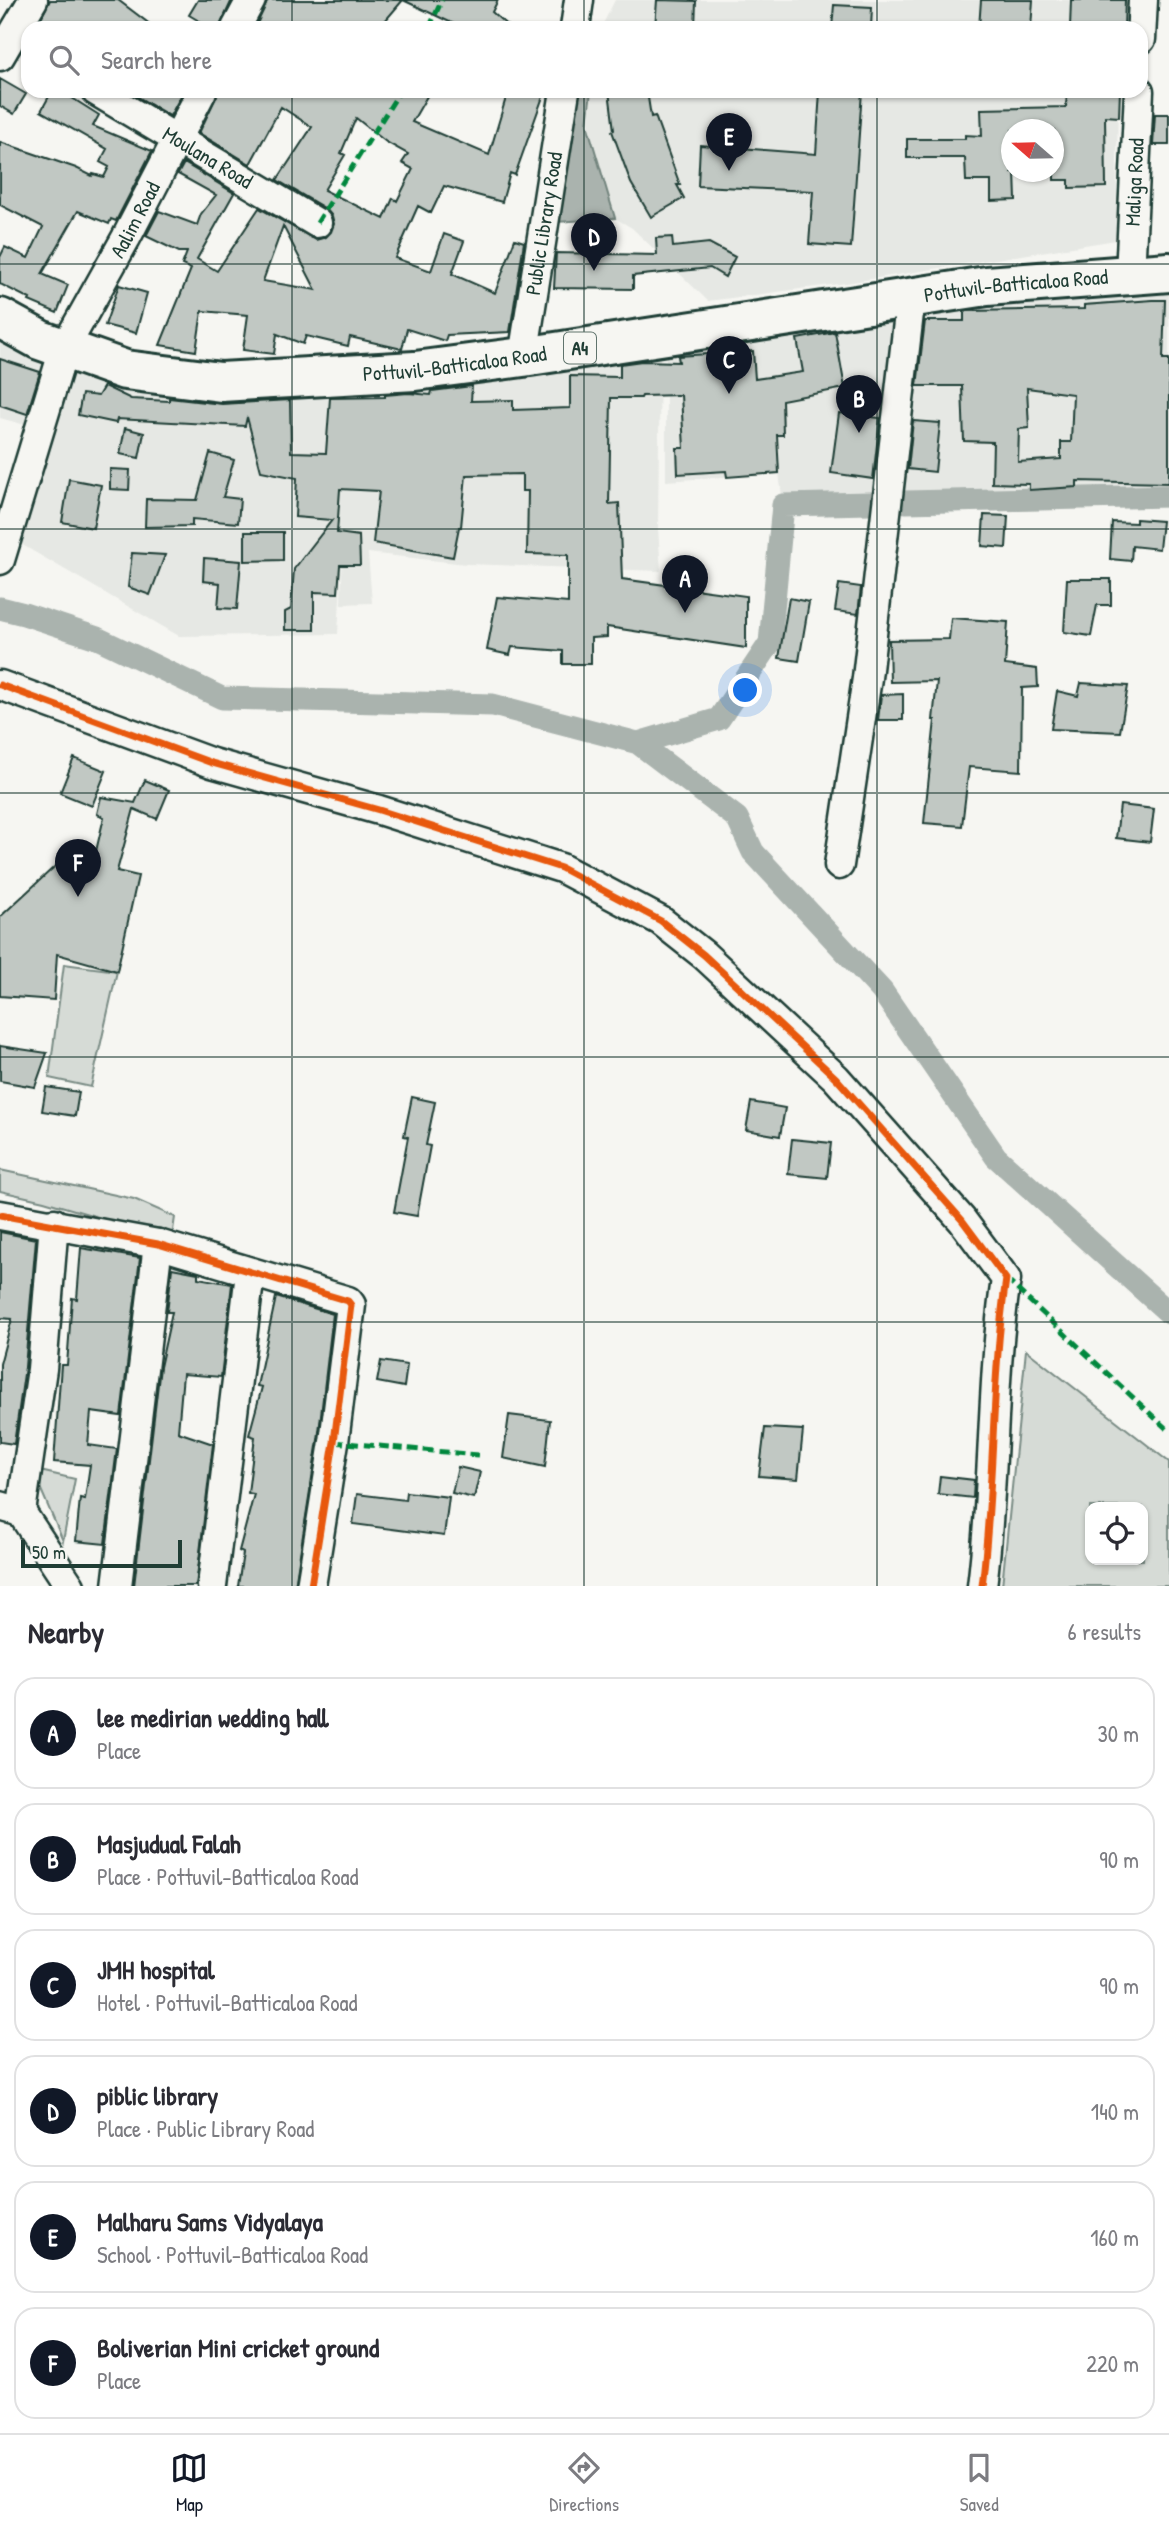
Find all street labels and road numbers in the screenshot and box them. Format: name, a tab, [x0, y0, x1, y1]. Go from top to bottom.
street label: Moulana Road	[157, 119, 258, 195]
street label: Maliga Road	[1117, 137, 1151, 227]
street label: Public Library Road	[518, 150, 569, 297]
street label: Aalim Road	[103, 176, 167, 263]
street label: Pottuvil-Batticaloa Road	[922, 262, 1109, 309]
road number: A4	[564, 332, 596, 364]
street label: Pottuvil-Batticaloa Road	[362, 339, 548, 388]

